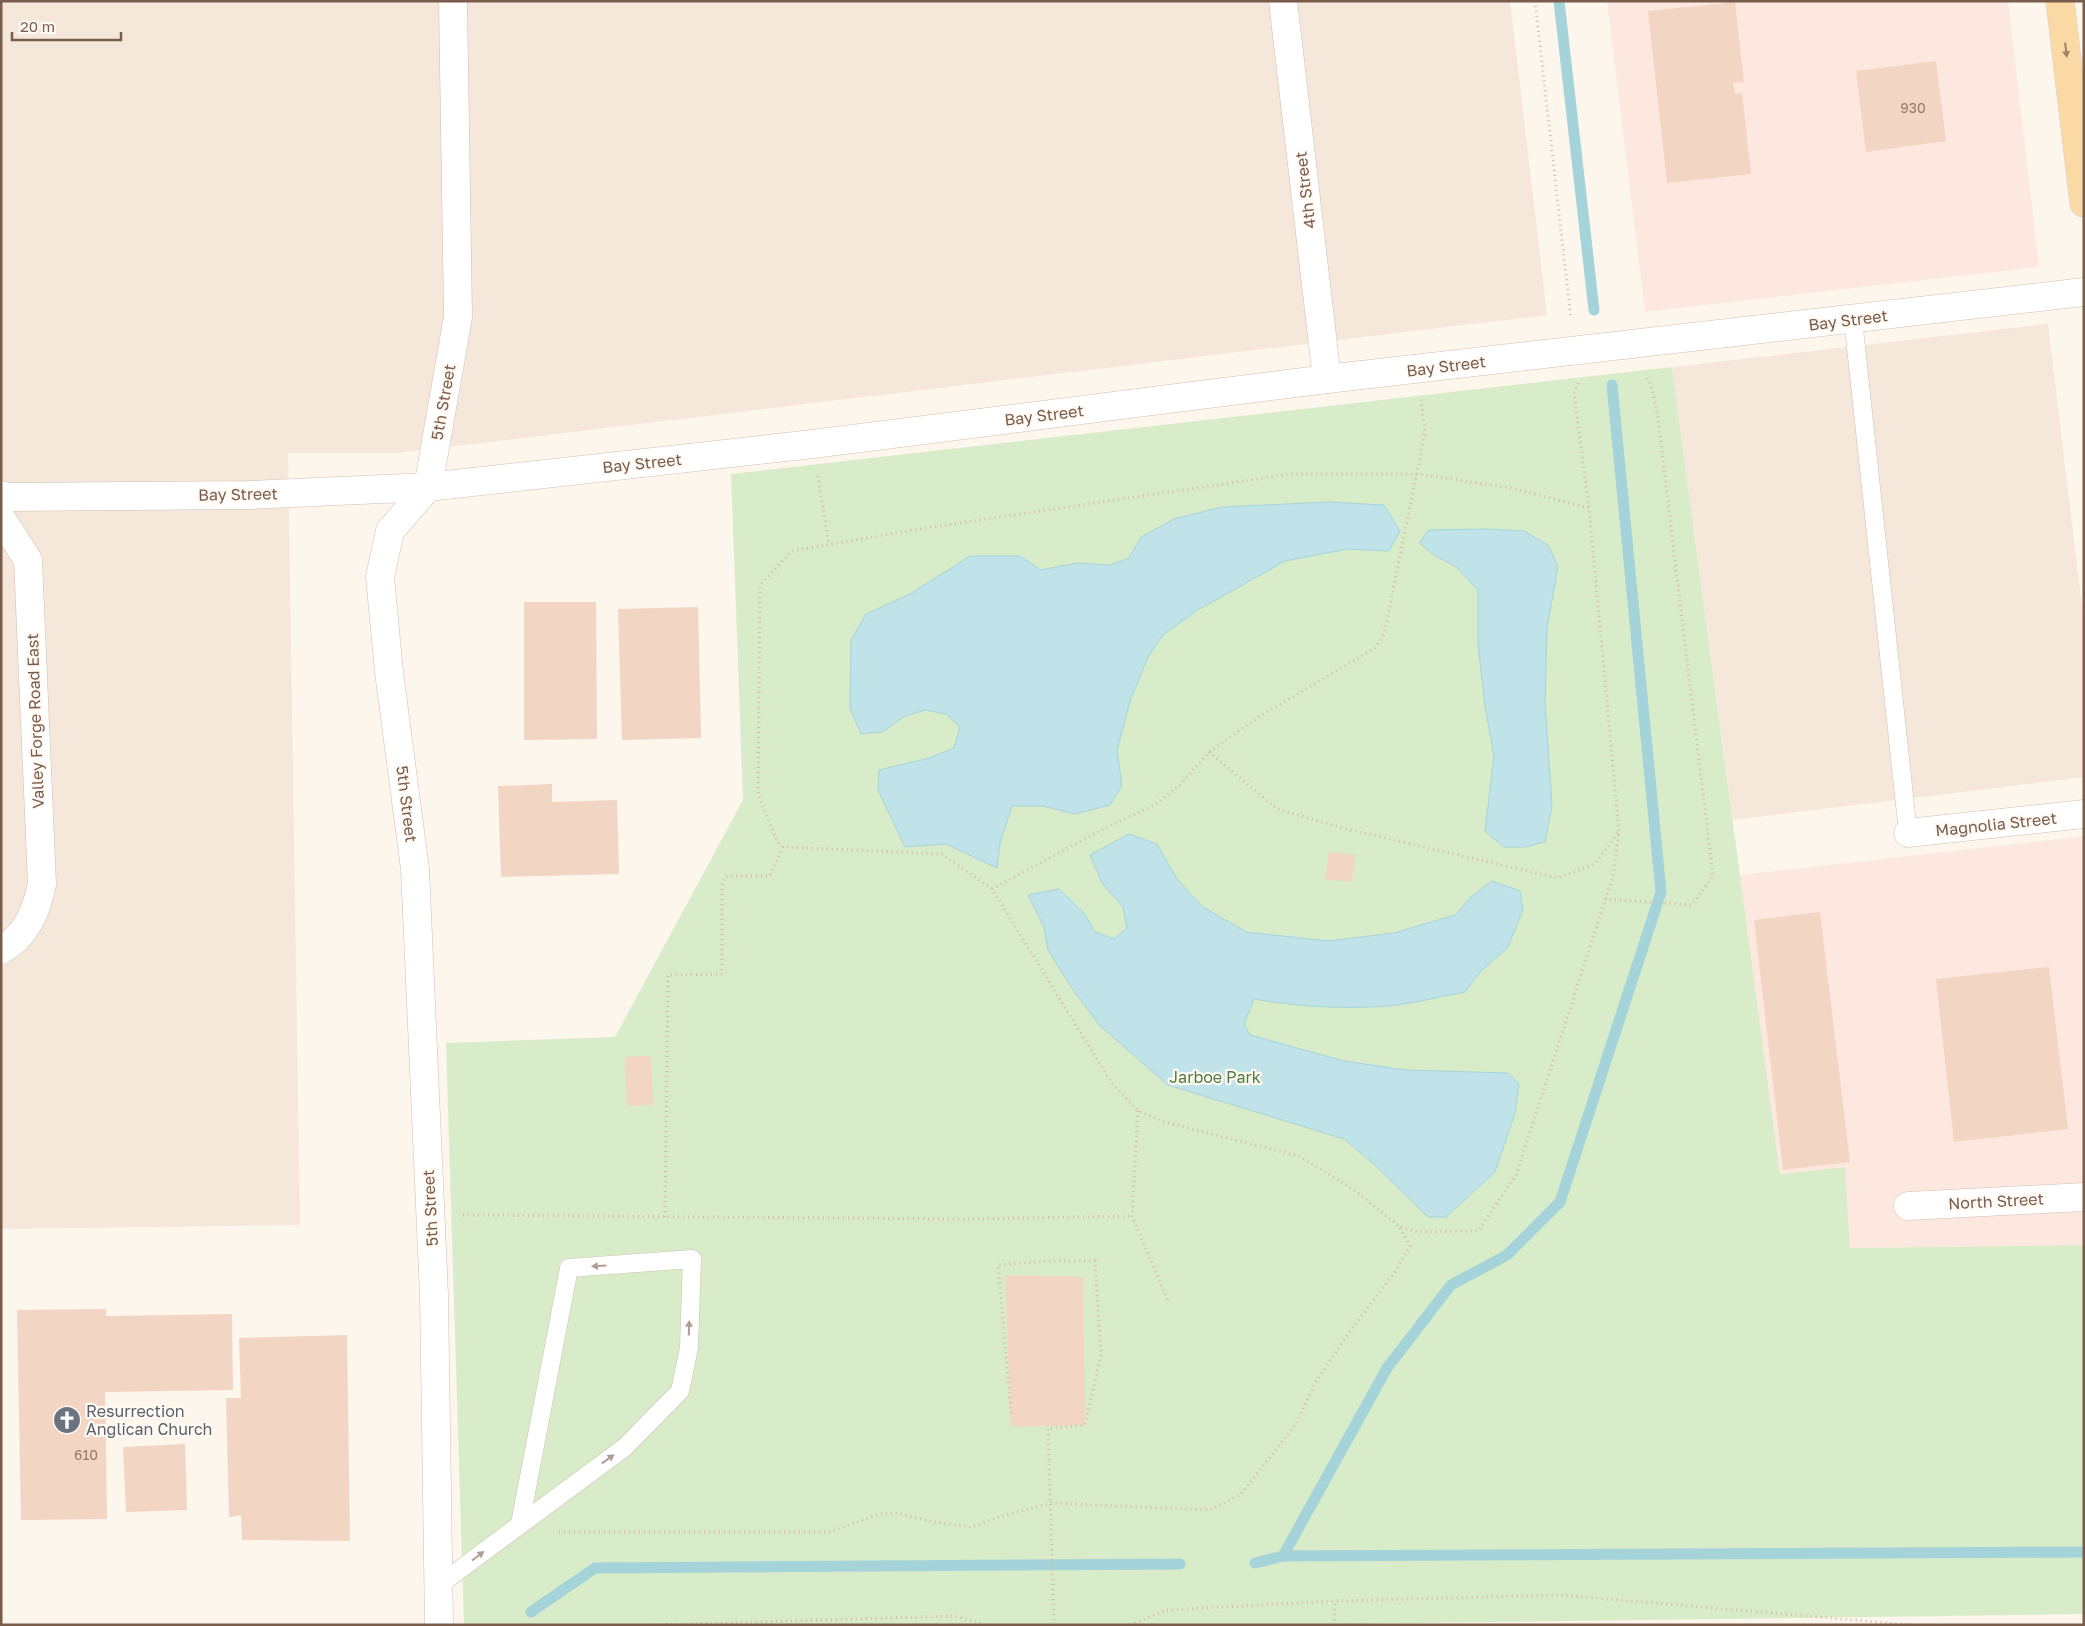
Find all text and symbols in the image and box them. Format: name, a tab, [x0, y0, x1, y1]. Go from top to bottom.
scale bar	[12, 10, 121, 42]
text: 20 m	[20, 17, 55, 35]
one-way arrow	[2062, 42, 2070, 58]
house number: 930	[1900, 99, 1926, 116]
street label: 4th Street	[1290, 150, 1320, 230]
street label: Bay Street	[1807, 305, 1889, 335]
street label: Bay Street	[1405, 351, 1487, 381]
street label: 5th Street	[426, 362, 460, 442]
street label: Bay Street	[1003, 400, 1085, 430]
street label: Bay Street	[601, 449, 683, 477]
street label: Bay Street	[198, 483, 278, 505]
street label: Valley Forge Road East	[22, 633, 48, 809]
street label: 5th Street	[392, 765, 422, 843]
street label: Magnolia Street	[1934, 808, 2058, 840]
park label: Jarboe Park	[1169, 1067, 1261, 1087]
street label: 5th Street	[418, 1169, 442, 1247]
street label: North Street	[1948, 1189, 2044, 1213]
one-way arrow	[590, 1262, 606, 1270]
one-way arrow	[686, 1320, 694, 1336]
place label: Resurrection Anglican Church	[86, 1401, 212, 1439]
church icon: Resurrection Anglican Church	[52, 1405, 82, 1435]
house number: 610	[74, 1446, 98, 1463]
one-way arrow	[601, 1454, 615, 1464]
one-way arrow	[471, 1551, 485, 1561]

